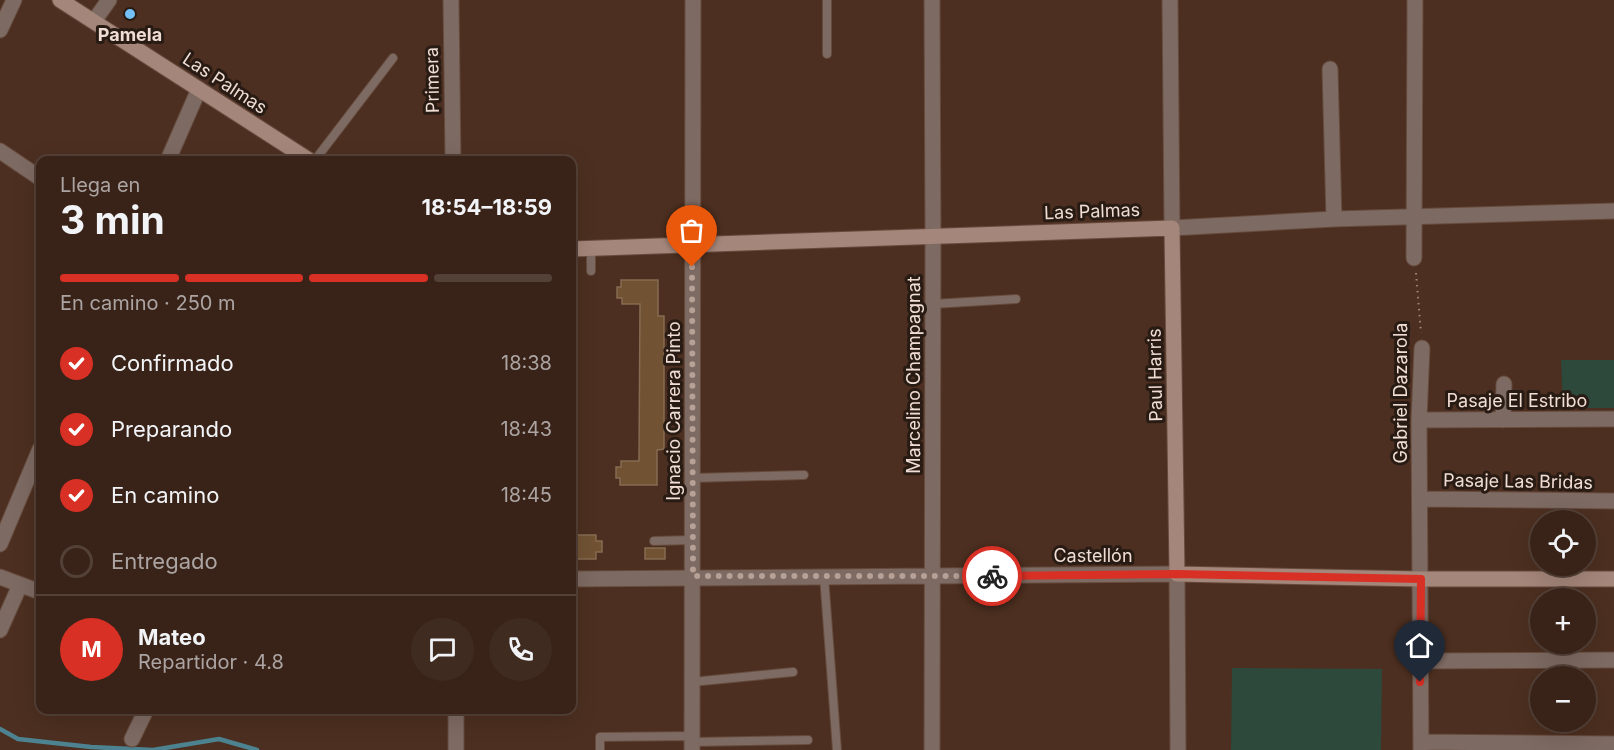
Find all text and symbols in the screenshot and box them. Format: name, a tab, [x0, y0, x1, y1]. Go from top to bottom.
marker: Pamela	[123, 7, 137, 21]
place label: Pamela	[98, 24, 162, 45]
street label: Primera	[421, 47, 443, 113]
street label: Las Palmas	[179, 48, 271, 118]
text: Llega en	[60, 173, 140, 197]
text: 18:54–18:59	[421, 194, 552, 220]
text: 3 min	[60, 196, 165, 243]
street label: Las Palmas	[1044, 199, 1140, 223]
pin	[666, 205, 717, 267]
icon: bag	[675, 214, 708, 247]
street label: Marcelino Champagnat	[903, 276, 924, 474]
text: En camino · 250 m	[60, 291, 236, 315]
street label: Ignacio Carrera Pinto	[663, 321, 684, 501]
street label: Gabriel Dazarola	[1390, 323, 1411, 463]
street label: Paul Harris	[1144, 328, 1166, 422]
icon: check	[60, 347, 93, 380]
text: Confirmado	[111, 350, 234, 376]
text: 18:38	[501, 351, 552, 375]
street label: Pasaje El Estribo	[1447, 390, 1587, 411]
icon: check	[60, 413, 93, 446]
text: Preparando	[111, 416, 232, 442]
text: 18:43	[500, 417, 552, 441]
street label: Pasaje Las Bridas	[1443, 469, 1593, 493]
icon: check	[60, 479, 93, 512]
text: En camino	[111, 482, 219, 508]
text: 18:45	[501, 483, 552, 507]
map controls	[1530, 510, 1596, 732]
button: locate	[1530, 510, 1596, 576]
street label: Castellón	[1053, 545, 1133, 566]
courier	[962, 546, 1022, 606]
text: Entregado	[111, 548, 218, 574]
icon: bike	[976, 560, 1009, 593]
button: +	[1530, 588, 1596, 654]
button: chat	[411, 618, 474, 681]
button: phone	[489, 618, 552, 681]
pin	[1394, 620, 1445, 682]
text: Mateo	[138, 624, 206, 650]
icon: home	[1403, 629, 1436, 662]
text: M	[81, 636, 102, 662]
text: Repartidor · 4.8	[138, 650, 284, 674]
button: −	[1530, 666, 1596, 732]

